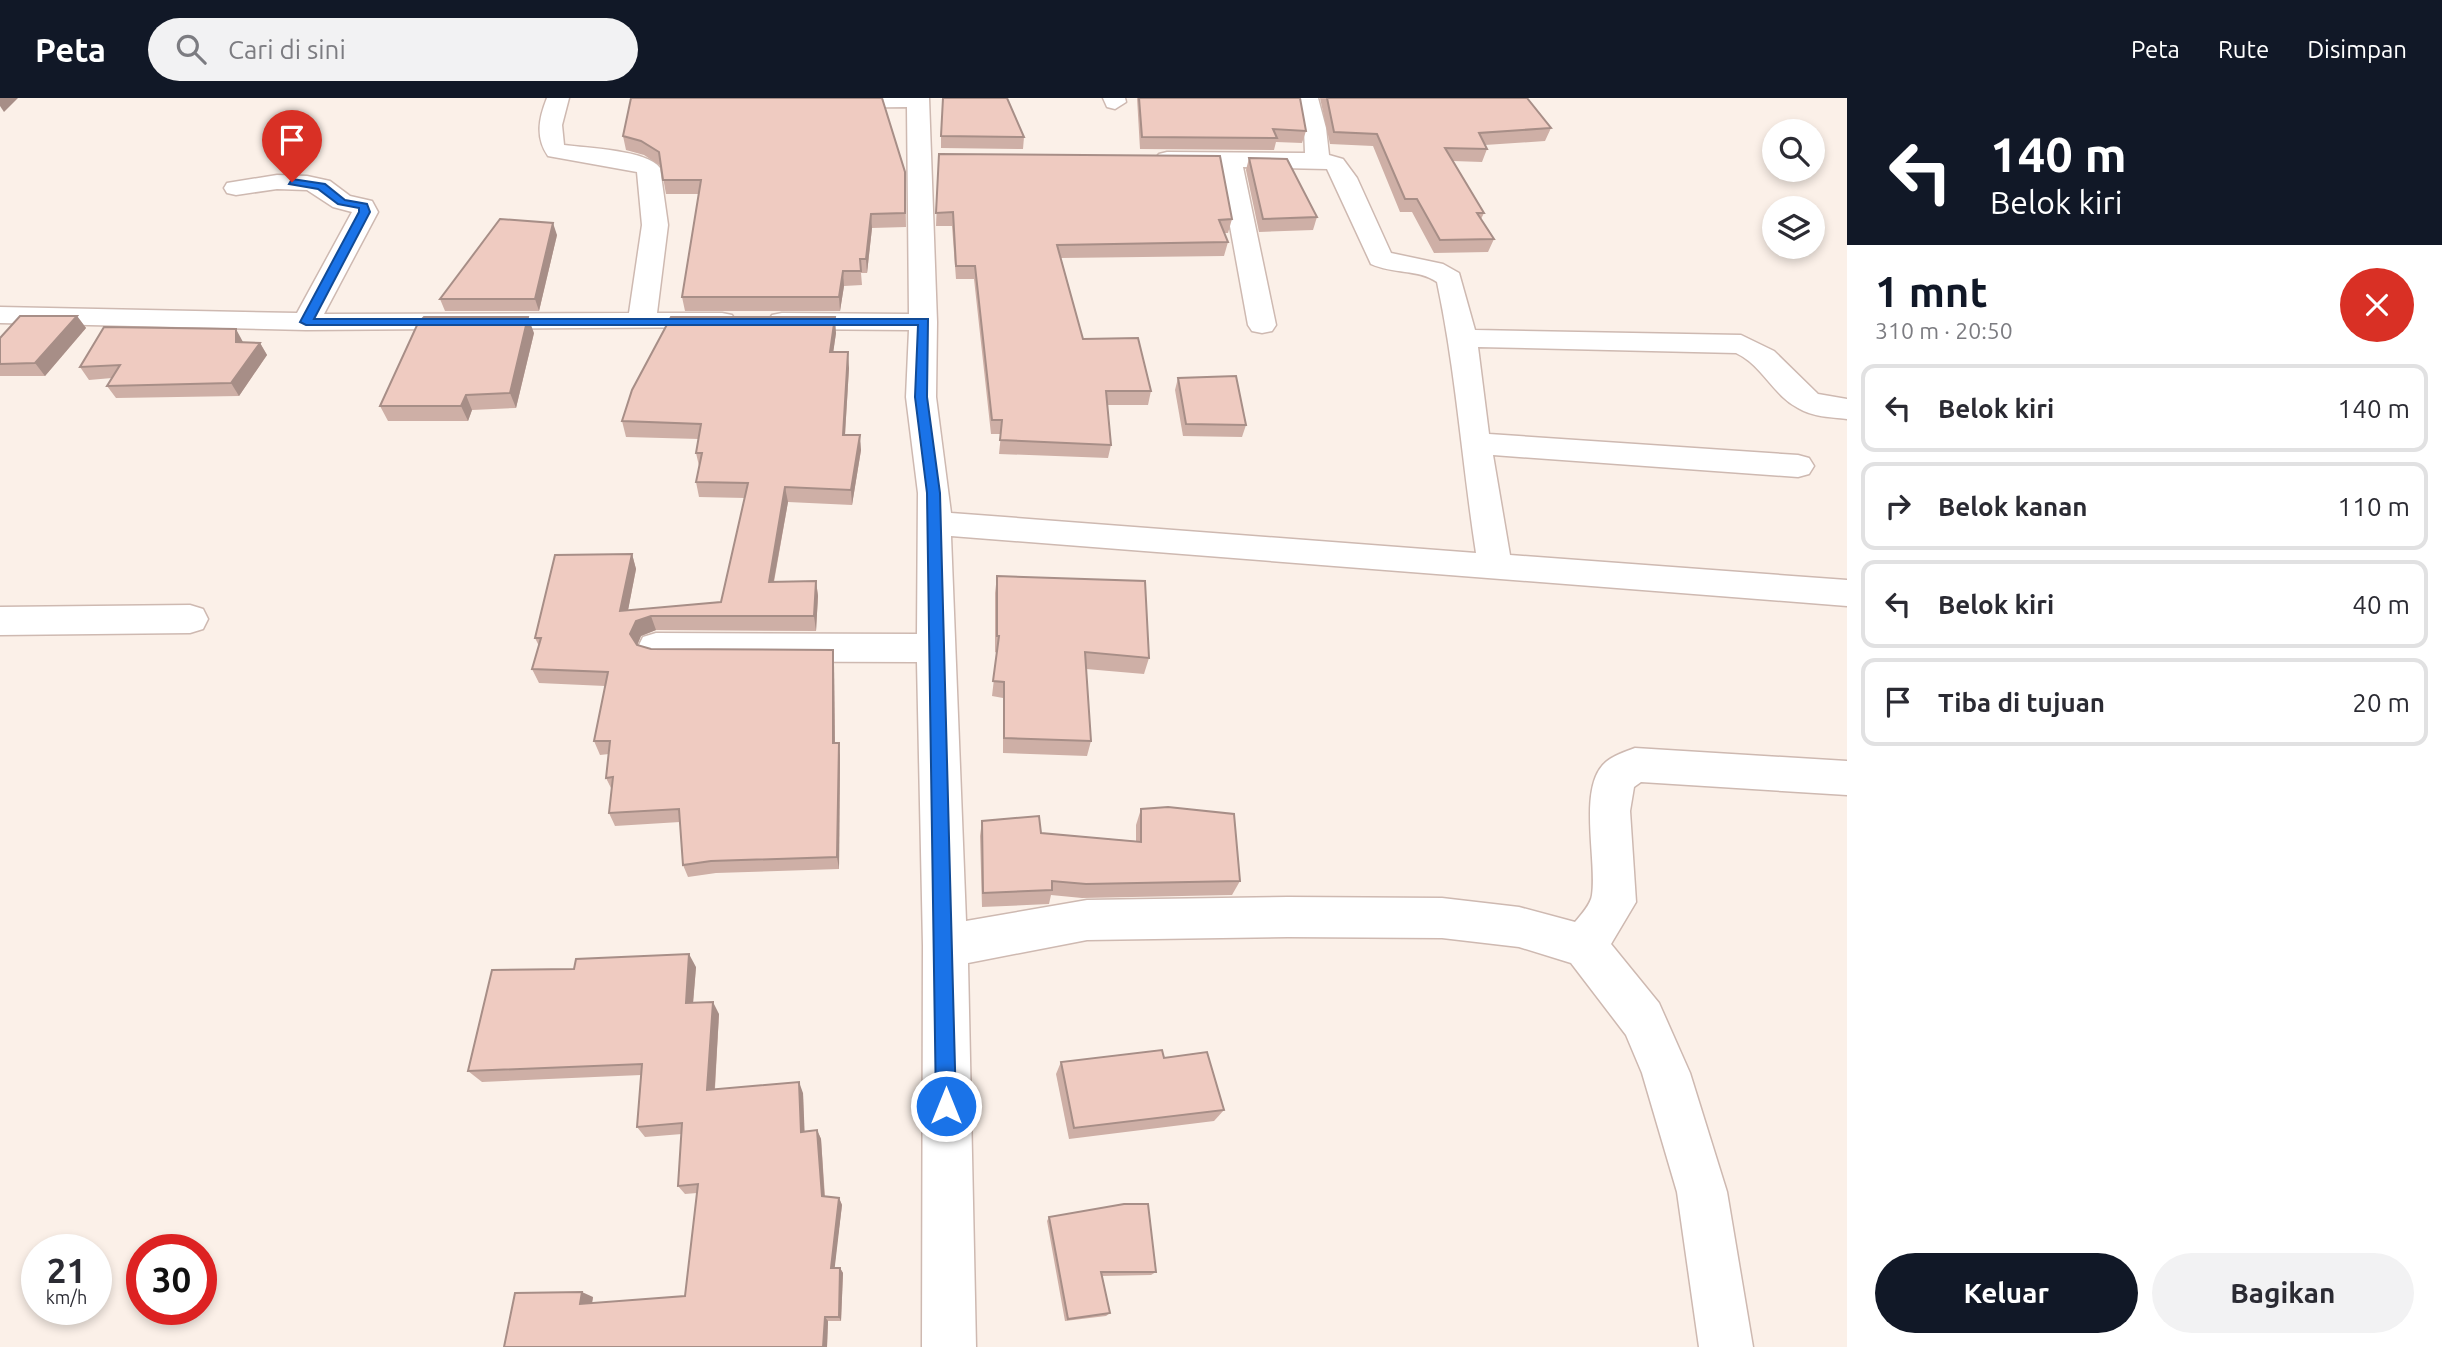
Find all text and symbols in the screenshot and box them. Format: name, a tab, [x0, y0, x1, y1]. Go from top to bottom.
search box	[148, 18, 638, 81]
icon: search	[172, 30, 210, 68]
text: Peta	[35, 31, 106, 68]
text: Cari di sini	[228, 35, 346, 64]
text: Peta	[2131, 36, 2180, 63]
text: Rute	[2218, 36, 2269, 63]
text: Disimpan	[2307, 36, 2407, 63]
pin	[262, 110, 322, 182]
map controls	[1762, 119, 1825, 259]
button: search	[1762, 119, 1825, 182]
icon: arrive	[273, 121, 311, 159]
icon: left	[1875, 126, 1966, 217]
text: 140 m	[1990, 126, 2127, 181]
text: Belok kiri	[1990, 184, 2122, 220]
button: layers	[1762, 196, 1825, 259]
text: 1 mnt	[1875, 268, 1988, 315]
button: close	[2340, 268, 2414, 342]
text: 310 m · 20:50	[1875, 318, 2013, 343]
icon: left	[1879, 389, 1917, 427]
text: Belok kiri	[1938, 394, 2054, 423]
text: 140 m	[2338, 394, 2410, 423]
icon: right	[1879, 487, 1917, 525]
text: Belok kanan	[1938, 492, 2088, 521]
text: 110 m	[2338, 492, 2410, 521]
icon: left	[1879, 585, 1917, 623]
text: Belok kiri	[1938, 590, 2054, 619]
text: 40 m	[2352, 590, 2410, 619]
icon: arrive	[1879, 683, 1917, 721]
text: Tiba di tujuan	[1938, 688, 2105, 717]
text: 20 m	[2352, 688, 2410, 717]
position arrow	[909, 1069, 983, 1143]
speed limit sign: 30	[126, 1234, 217, 1325]
text: 21	[47, 1250, 86, 1290]
button: Keluar	[1875, 1253, 2138, 1333]
button: Bagikan	[2152, 1253, 2414, 1333]
text: km/h	[46, 1287, 87, 1307]

